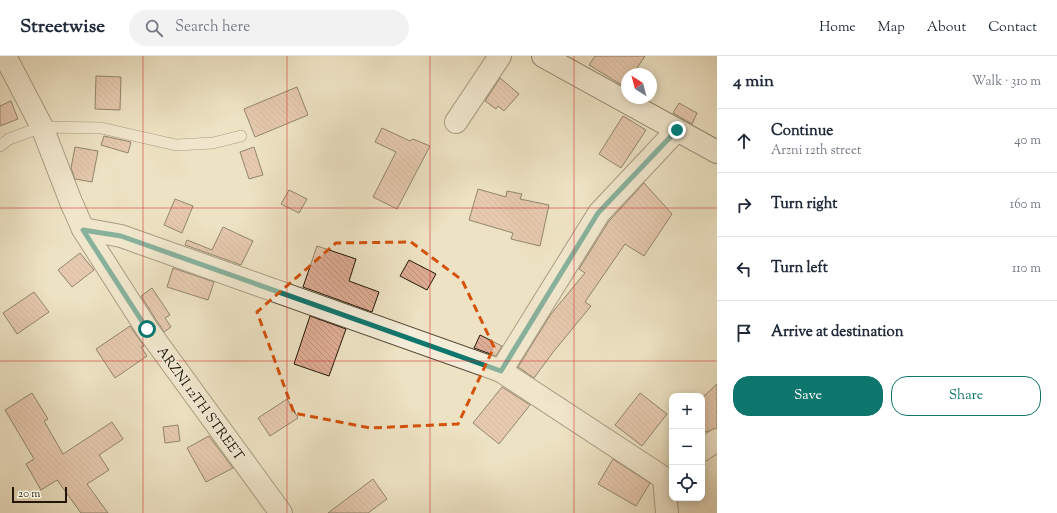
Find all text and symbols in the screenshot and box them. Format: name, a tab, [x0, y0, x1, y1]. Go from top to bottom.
search box	[129, 10, 409, 46]
text: Streetwise	[20, 14, 105, 41]
icon: search	[143, 17, 165, 39]
text: Search here	[175, 17, 250, 38]
text: Home	[819, 18, 856, 38]
text: Map	[878, 18, 905, 38]
text: About	[927, 18, 966, 38]
text: Contact	[988, 18, 1037, 38]
north arrow	[621, 68, 657, 104]
text: 4 min	[733, 70, 774, 94]
text: Walk · 310 m	[972, 73, 1041, 91]
route end	[668, 121, 686, 139]
text: Continue	[771, 121, 833, 142]
icon: ahead	[733, 130, 755, 152]
text: 40 m	[1014, 132, 1041, 150]
text: Arzni 12th street	[771, 142, 861, 160]
icon: right	[733, 194, 755, 216]
text: Turn right	[771, 194, 837, 215]
text: 160 m	[1010, 196, 1041, 214]
icon: left	[733, 258, 755, 280]
text: Turn left	[771, 258, 828, 279]
text: 110 m	[1012, 260, 1041, 278]
route start	[138, 320, 156, 338]
icon: arrive	[733, 322, 755, 344]
text: Arrive at destination	[771, 322, 904, 343]
street label: ARZNI 12TH STREET	[151, 343, 248, 466]
button: Save	[733, 376, 883, 416]
button: Share	[891, 376, 1041, 416]
map controls	[669, 393, 705, 501]
button: +	[669, 393, 705, 429]
button: −	[669, 429, 705, 465]
button: locate	[669, 465, 705, 501]
scale bar	[12, 485, 67, 504]
text: 20 m	[18, 486, 40, 502]

